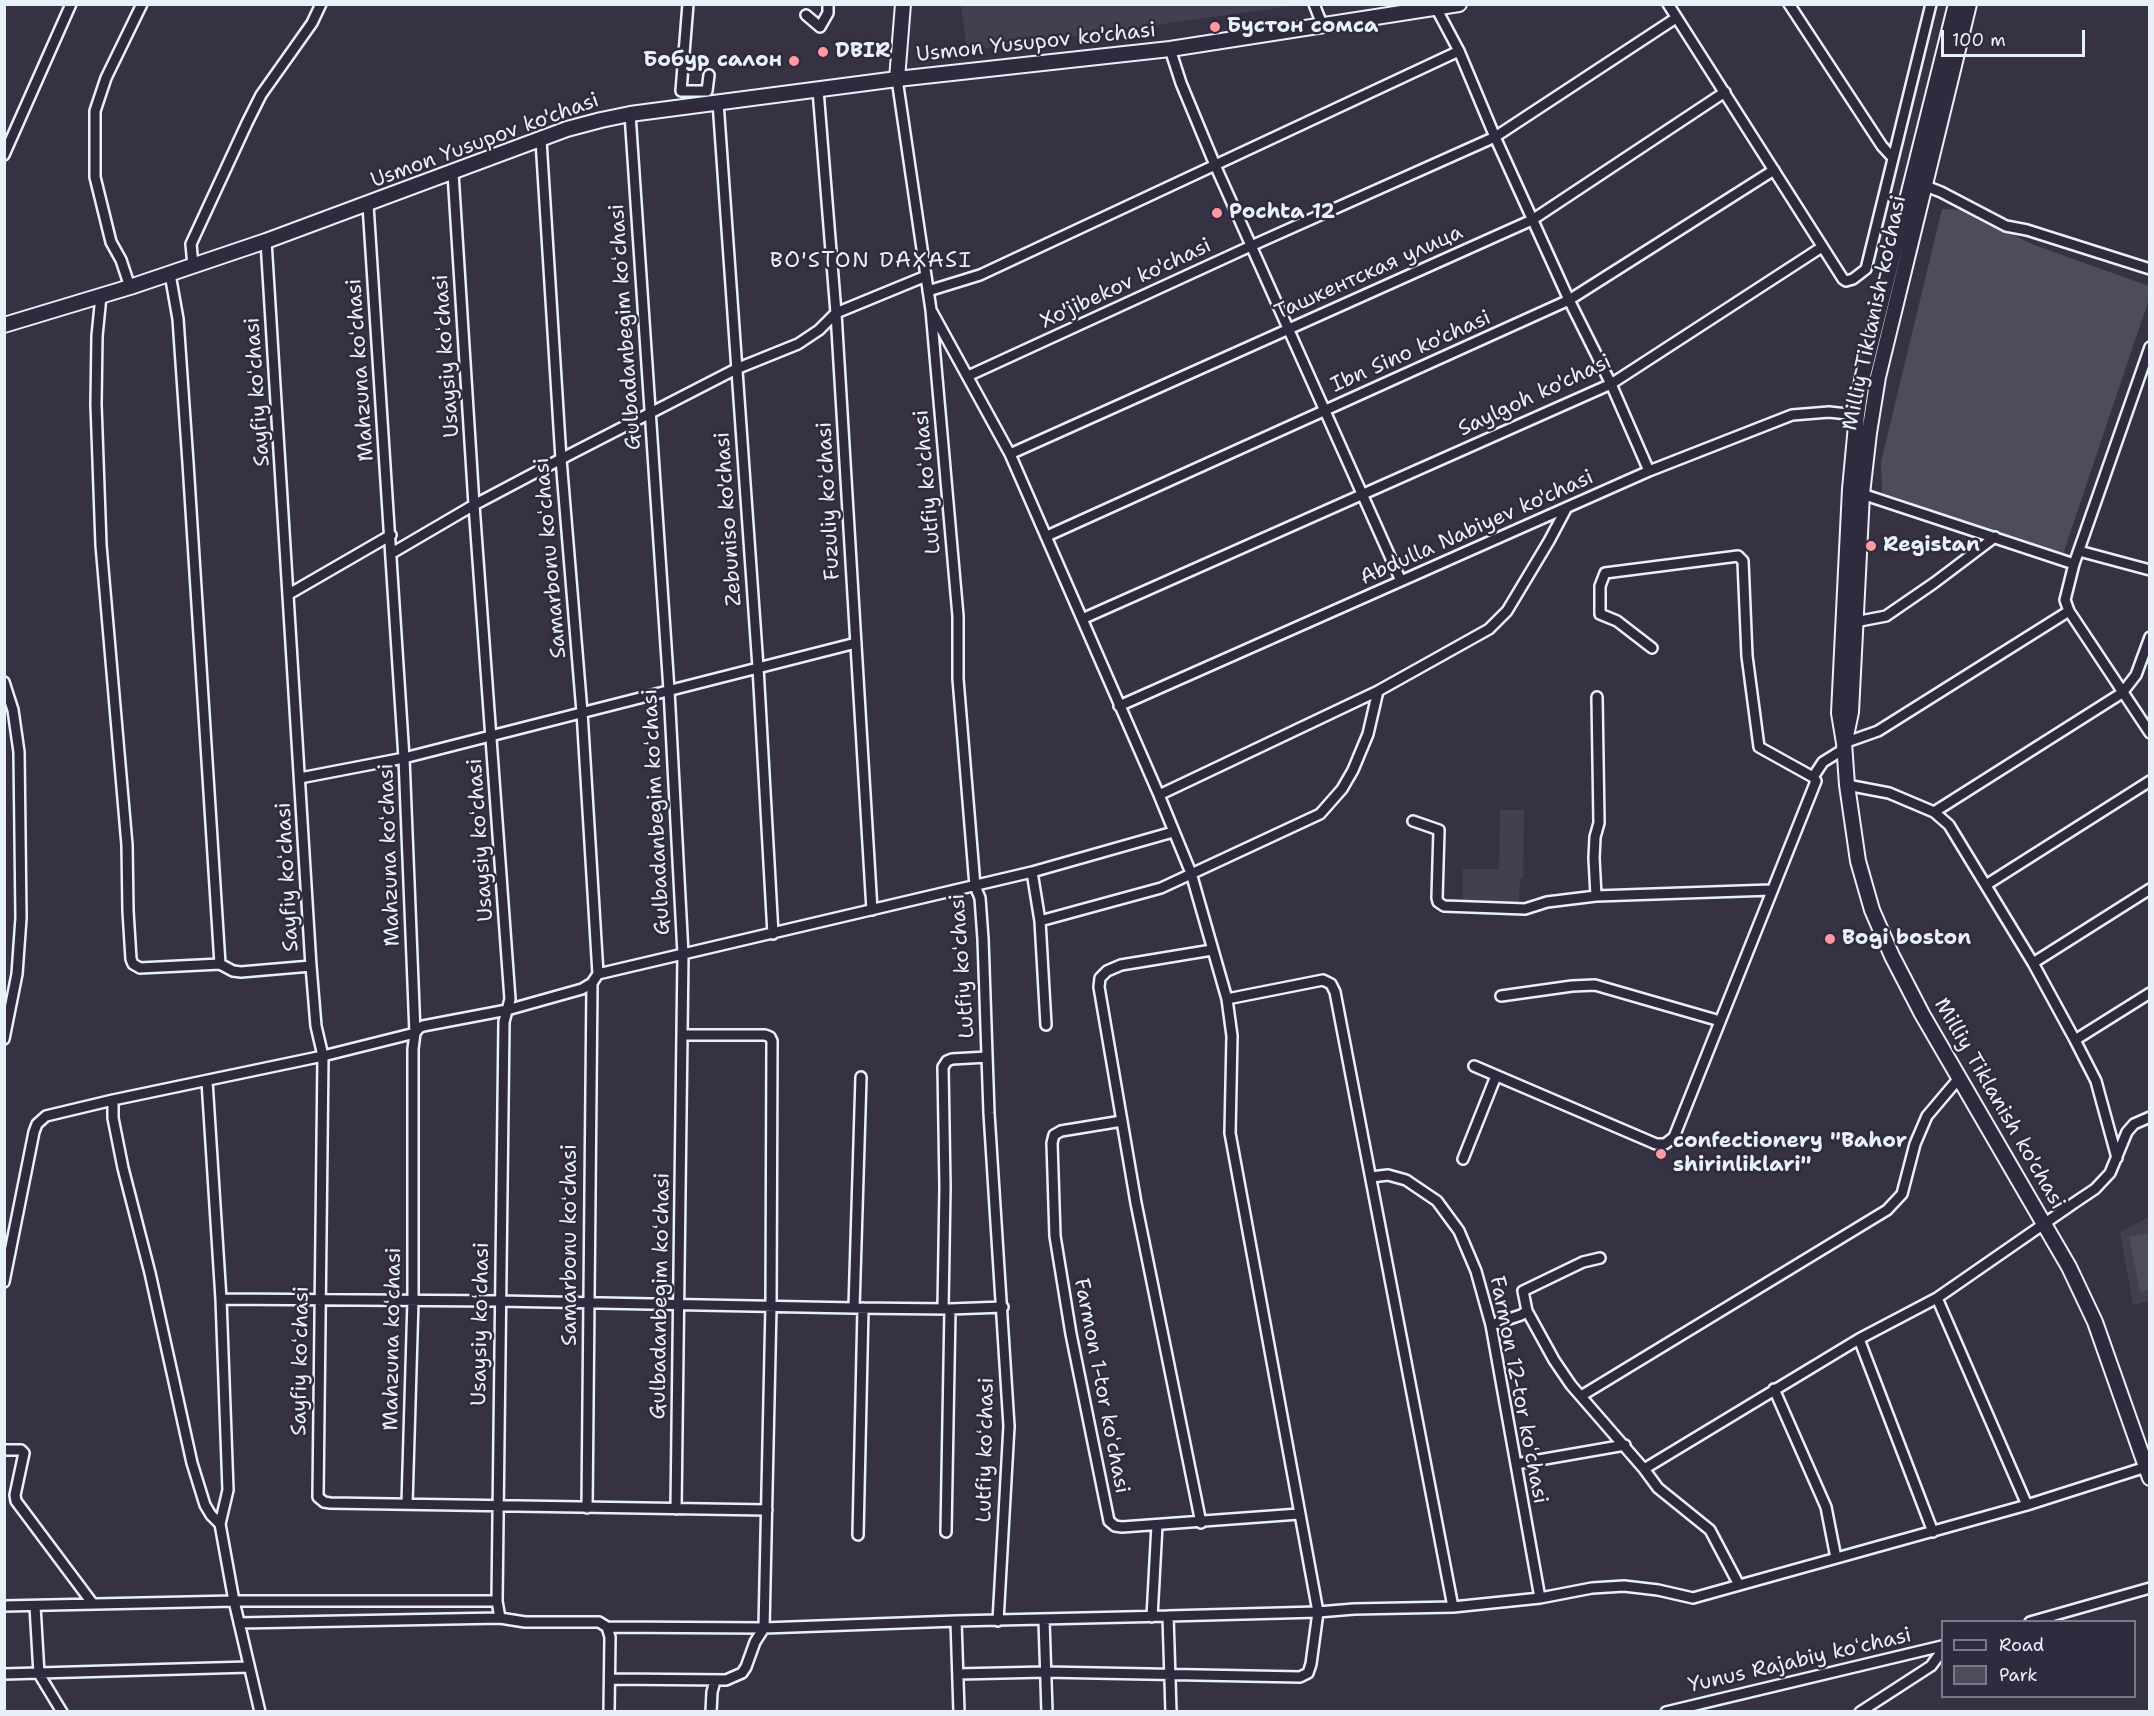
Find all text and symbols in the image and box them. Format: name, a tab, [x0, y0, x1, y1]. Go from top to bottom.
place label: Бустон сомса	[1227, 14, 1378, 40]
street label: Usmon Yusupov ko'chasi	[915, 18, 1157, 68]
scale bar	[1944, 18, 2088, 56]
marker: Бустон сомса	[1208, 20, 1222, 34]
text: 100 m	[1952, 28, 2006, 52]
place label: DBIR	[835, 39, 891, 65]
marker: DBIR	[816, 45, 830, 59]
place label: Бобур салон	[643, 48, 782, 74]
marker: Бобур салон	[787, 54, 801, 68]
street label: Usmon Yusupov ko'chasi	[367, 88, 603, 194]
street label: Milliy Tiklanish ko'chasi	[1838, 193, 1912, 433]
place label: Pochta 12	[1229, 200, 1335, 226]
street label: Gulbadanbegim koʻchasi	[605, 203, 647, 451]
marker: Pochta 12	[1210, 206, 1224, 220]
street label: Ташкентская улица	[1271, 220, 1467, 326]
street label: Xo'jibekov ko'chasi	[1037, 233, 1215, 335]
district label: BO'STON DAXASI	[770, 248, 972, 274]
street label: Usaysiy koʻchasi	[429, 273, 465, 439]
street label: Mahzuna koʻchasi	[342, 278, 380, 462]
street label: Ibn Sino ko'chasi	[1327, 305, 1495, 399]
street label: Sayfiy koʻchasi	[240, 316, 276, 468]
street label: Saylgoh ko'chasi	[1454, 349, 1616, 443]
street label: Lutfiy koʻchasi	[909, 409, 947, 555]
street label: Fuzuliy koʻchasi	[812, 421, 846, 581]
street label: Zebuniso ko'chasi	[710, 431, 748, 607]
street label: Samarbonu koʻchasi	[530, 456, 572, 660]
street label: Abdulla Nabiyev ko'chasi	[1356, 465, 1598, 591]
place label: Registan	[1883, 533, 1980, 559]
marker: Registan	[1864, 539, 1878, 553]
street label: Gulbadanbegim koʻchasi	[638, 688, 676, 936]
street label: Usaysiy koʻchasi	[463, 757, 499, 923]
street label: Mahzuna koʻchasi	[374, 763, 406, 947]
street label: Sayfiy koʻchasi	[272, 802, 304, 952]
street label: Lutfiy koʻchasi	[945, 893, 981, 1039]
place label: Bogi boston	[1842, 926, 1971, 952]
marker: Bogi boston	[1823, 932, 1837, 946]
street label: Milliy Tiklanish ko'chasi	[1928, 994, 2070, 1214]
place label: confectionery "Bahor shirinliklari"	[1673, 1129, 1907, 1179]
street label: Samarbonu koʻchasi	[558, 1144, 584, 1346]
marker: confectionery "Bahor shirinliklari"	[1654, 1147, 1668, 1161]
street label: Gulbadanbegim koʻchasi	[646, 1172, 676, 1420]
street label: Usaysiy koʻchasi	[467, 1242, 495, 1406]
street label: Mahzuna koʻchasi	[379, 1247, 407, 1431]
street label: Farmon 12-tor koʻchasi	[1484, 1274, 1552, 1506]
street label: Farmon 1-tor koʻchasi	[1068, 1276, 1134, 1496]
street label: Sayfiy koʻchasi	[287, 1286, 315, 1436]
street label: Lutfiy koʻchasi	[972, 1377, 1000, 1523]
legend	[1941, 1620, 2136, 1698]
street label: Yunus Rajabiy koʻchasi	[1686, 1623, 1914, 1699]
text: Road	[1999, 1633, 2044, 1657]
text: Park	[1999, 1663, 2038, 1687]

